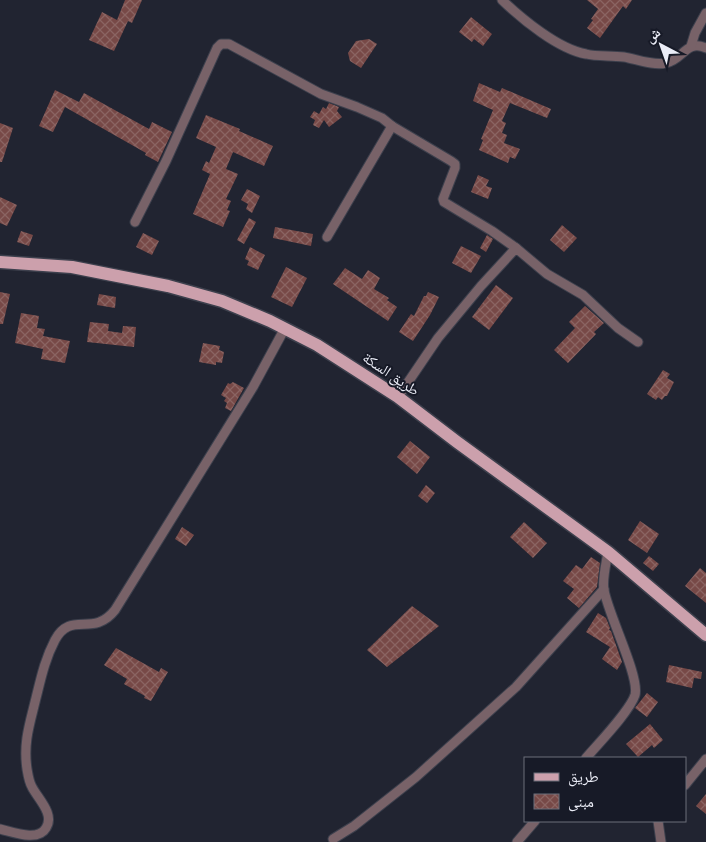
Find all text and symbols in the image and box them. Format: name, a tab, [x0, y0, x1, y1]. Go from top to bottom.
north arrow	[636, 20, 686, 70]
text: ش	[642, 24, 664, 47]
street label: طريق السكة	[359, 348, 423, 400]
legend	[524, 757, 686, 822]
text: طريق	[568, 768, 599, 787]
text: مبنى	[568, 793, 594, 812]

